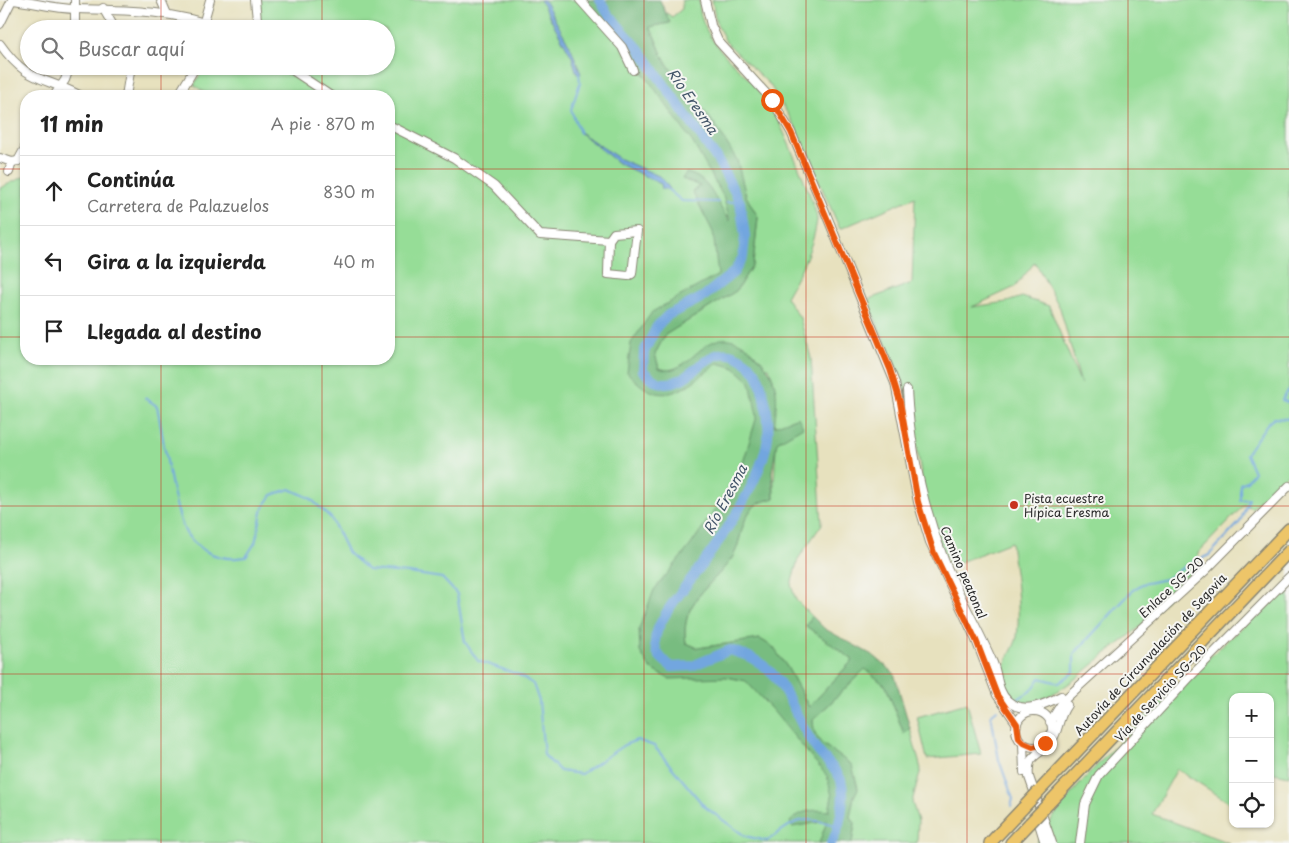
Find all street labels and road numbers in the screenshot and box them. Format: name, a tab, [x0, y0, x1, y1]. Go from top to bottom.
street label: Camino peatonal	[936, 523, 992, 621]
street label: Enlace SG-20	[1135, 552, 1208, 622]
street label: Autovía de Circunvalación de Segovia	[1070, 569, 1231, 739]
street label: Vía de Servicio SG-20	[1110, 640, 1210, 746]

